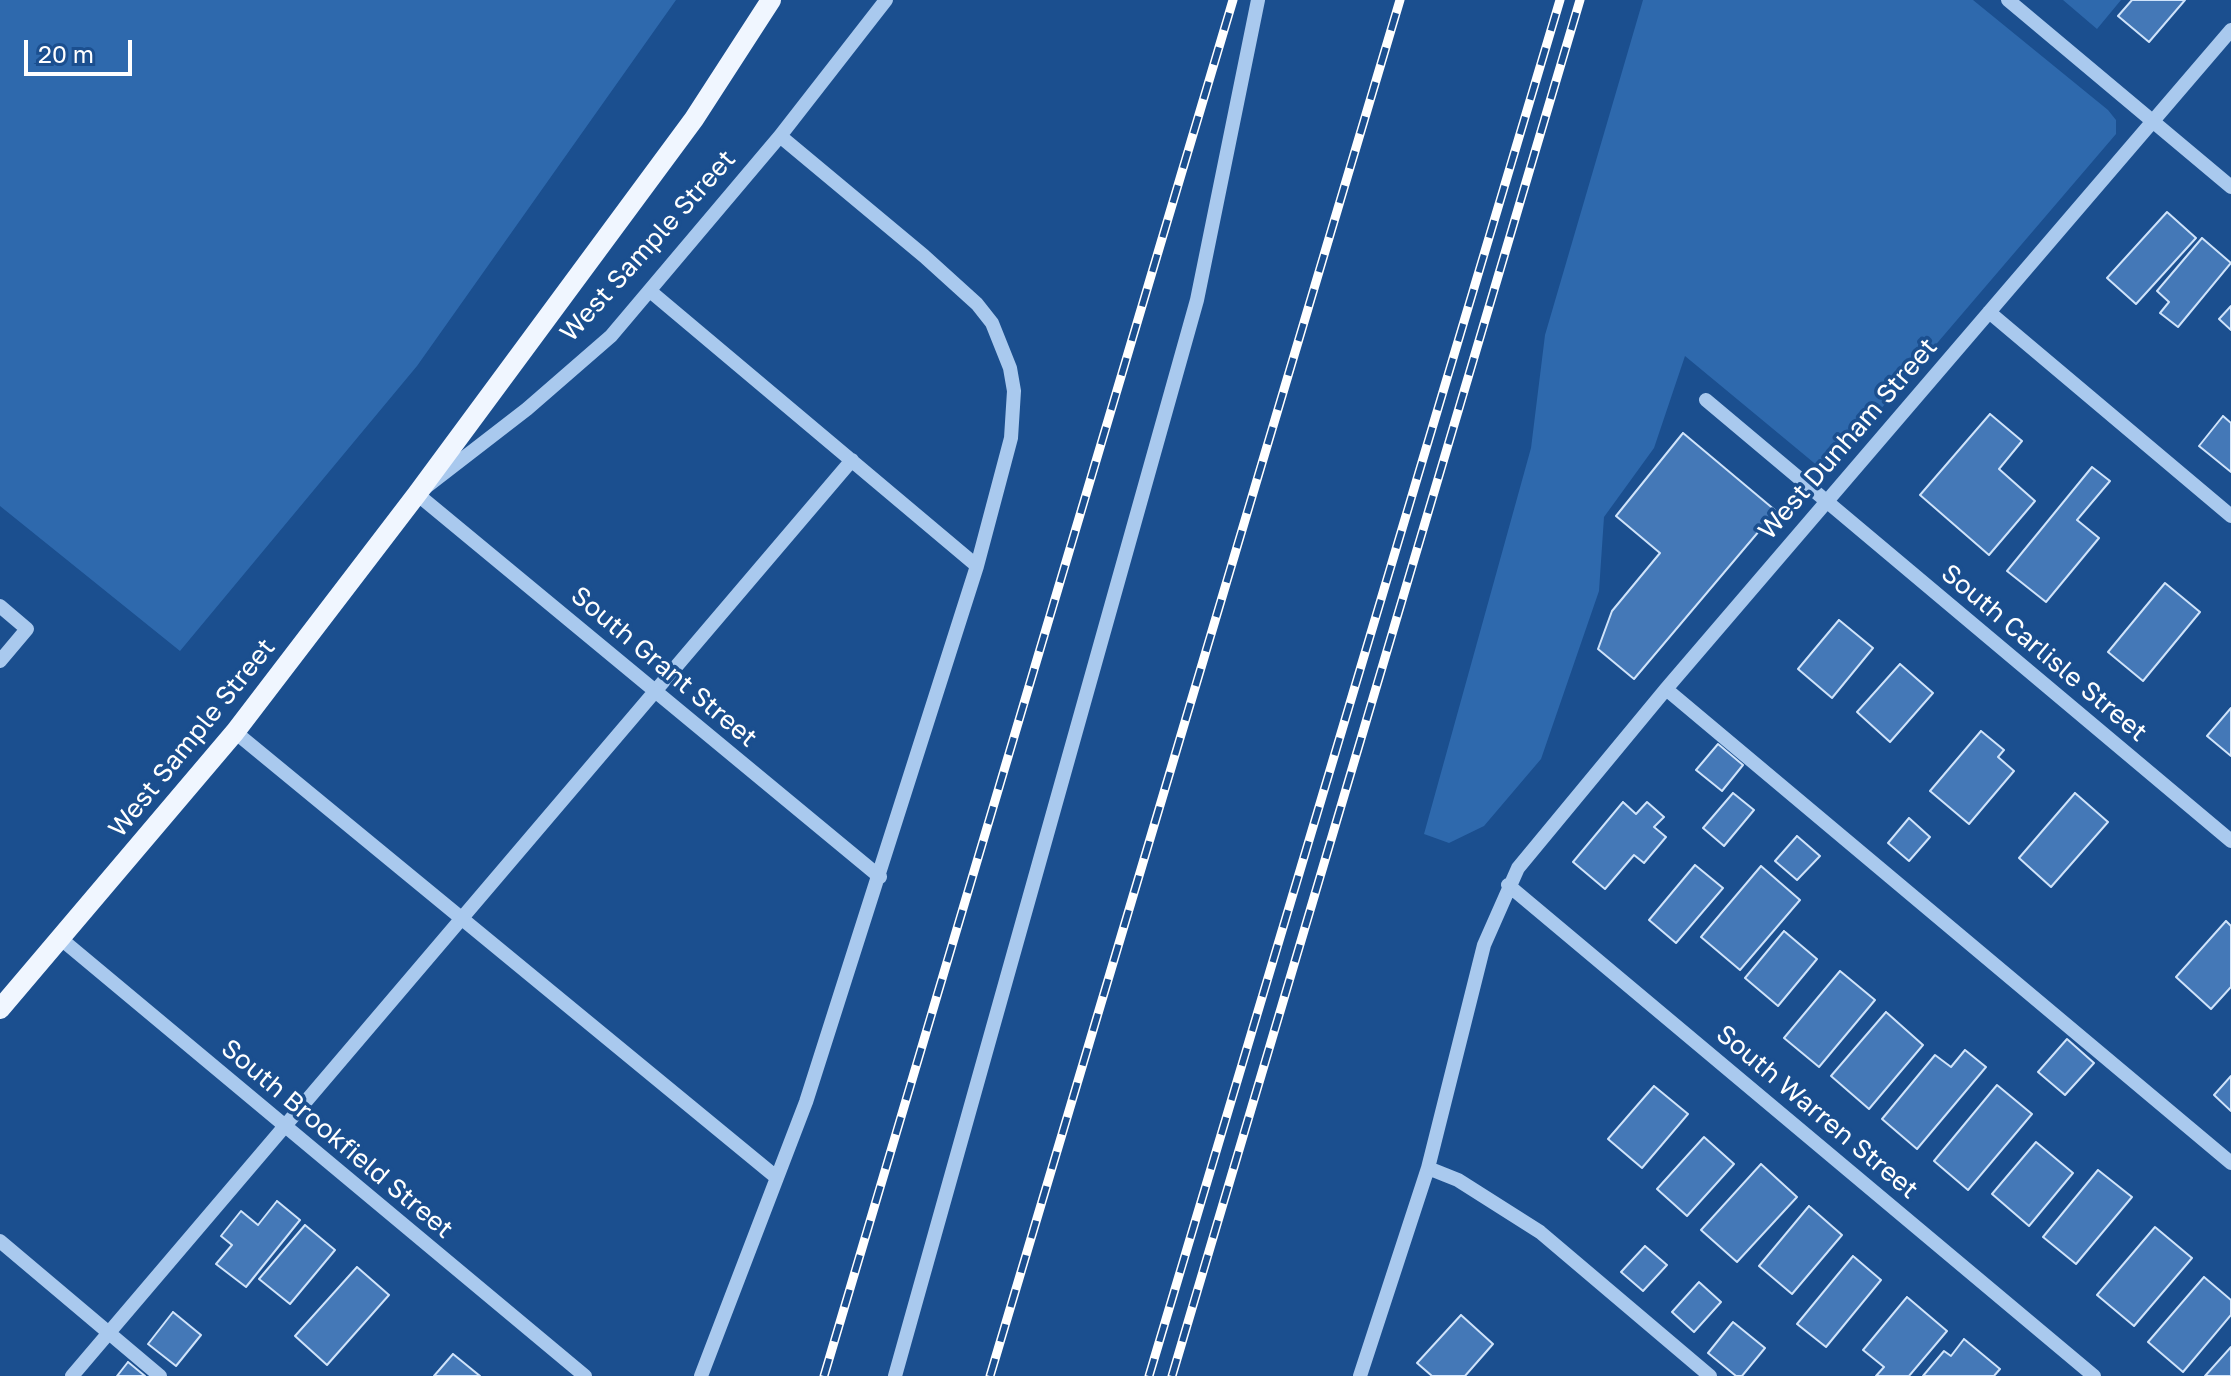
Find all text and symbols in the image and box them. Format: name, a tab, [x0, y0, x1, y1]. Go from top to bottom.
scale bar	[28, 24, 136, 74]
text: 20 m	[38, 39, 94, 68]
street label: West Sample Street	[554, 144, 742, 348]
street label: West Dunham Street	[1752, 332, 1944, 546]
street label: South Carlisle Street	[1935, 558, 2153, 748]
street label: South Grant Street	[565, 580, 763, 754]
street label: West Sample Street	[102, 632, 282, 844]
street label: South Warren Street	[1710, 1018, 1924, 1206]
street label: South Brookfield Street	[215, 1033, 459, 1245]

